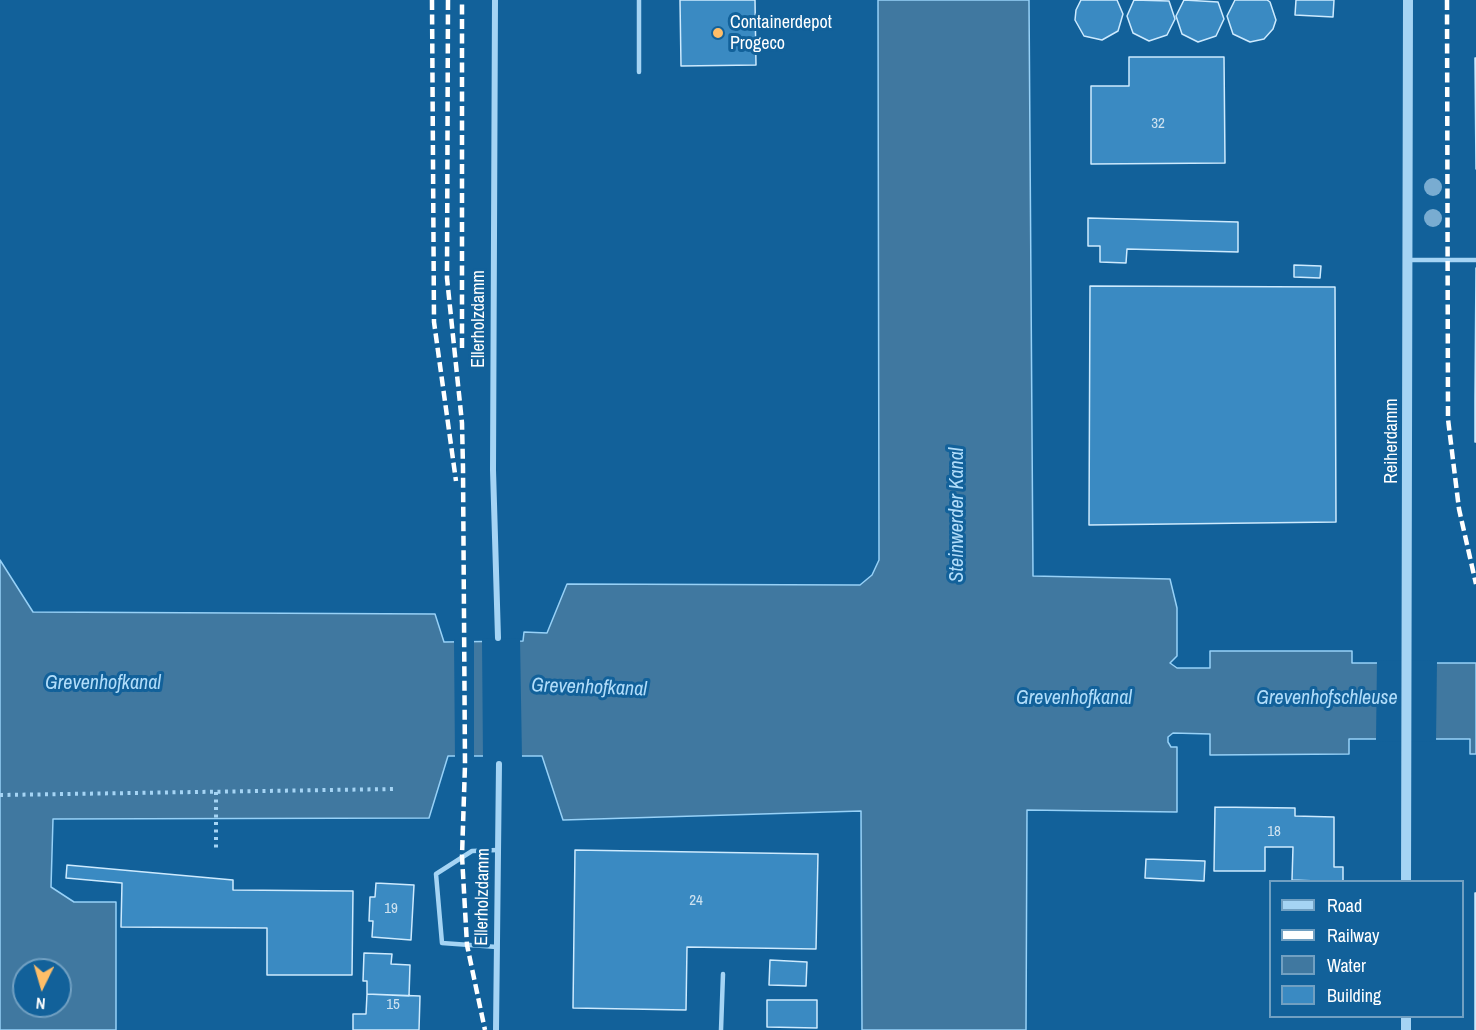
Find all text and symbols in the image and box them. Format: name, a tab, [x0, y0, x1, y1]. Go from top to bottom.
place label: Containerdepot Progeco	[730, 12, 832, 54]
marker: Containerdepot Progeco	[711, 26, 725, 40]
house number: 32	[1151, 115, 1165, 133]
street label: Ellerholzdamm	[468, 270, 490, 368]
street label: Reiherdamm	[1381, 398, 1403, 484]
water label: Steinwerder Kanal	[946, 448, 970, 582]
water label: Grevenhofkanal	[45, 672, 161, 696]
water label: Grevenhofkanal	[531, 674, 647, 702]
water label: Grevenhofkanal	[1016, 687, 1132, 711]
water label: Grevenhofschleuse	[1256, 687, 1398, 711]
house number: 18	[1267, 823, 1281, 841]
street label: Ellerholzdamm	[471, 848, 495, 946]
legend	[1269, 880, 1464, 1018]
house number: 24	[689, 892, 703, 910]
text: Road	[1327, 893, 1362, 918]
house number: 19	[384, 900, 398, 918]
text: Railway	[1327, 923, 1380, 948]
text: Water	[1327, 953, 1366, 978]
north arrow	[12, 958, 72, 1018]
text: Building	[1327, 983, 1381, 1008]
text: N	[35, 993, 46, 1015]
house number: 15	[386, 996, 400, 1014]

